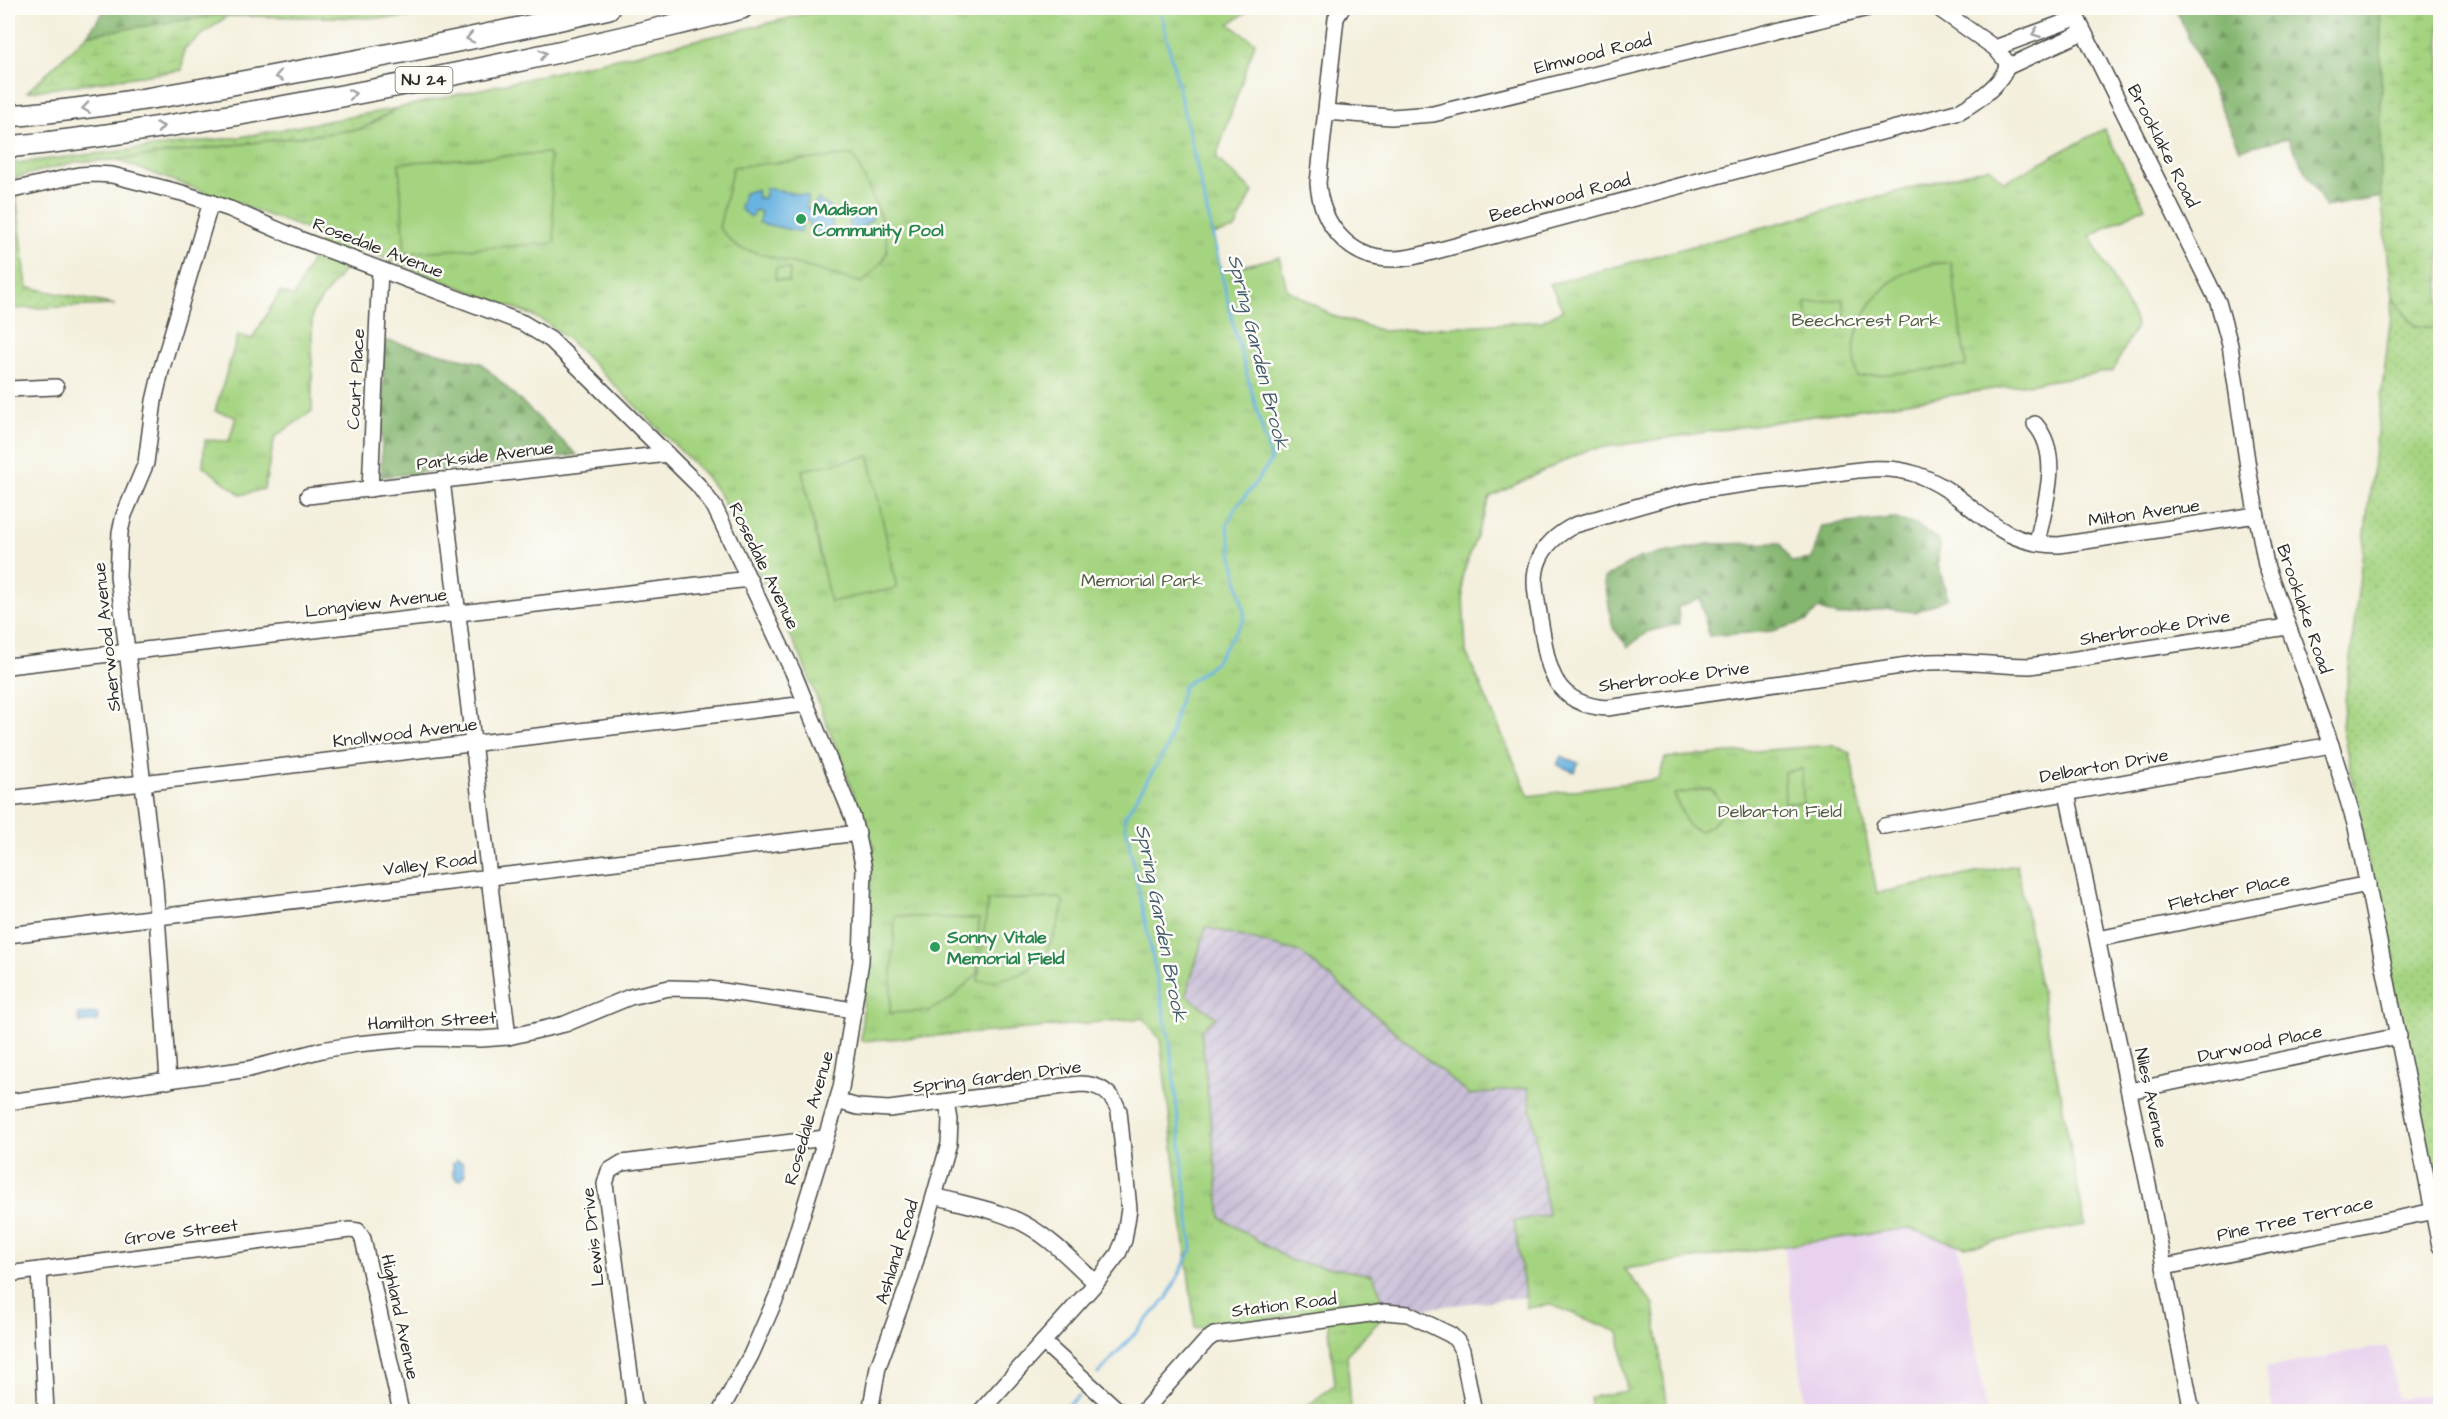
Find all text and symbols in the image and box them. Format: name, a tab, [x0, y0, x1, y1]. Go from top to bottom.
one-way arrow	[2031, 26, 2042, 38]
street label: Elmwood Road	[1532, 27, 1654, 81]
one-way arrow	[465, 31, 475, 44]
one-way arrow	[538, 49, 548, 62]
road number: NJ 24	[396, 67, 452, 93]
one-way arrow	[274, 69, 284, 82]
street label: Brooklake Road	[2121, 80, 2205, 212]
one-way arrow	[347, 88, 357, 101]
one-way arrow	[82, 101, 91, 113]
one-way arrow	[155, 122, 164, 134]
street label: Beechwood Road	[1487, 167, 1633, 229]
place label: Madison Community Pool	[813, 197, 944, 244]
street label: Rosedale Avenue	[309, 212, 447, 285]
marker: Madison Community Pool	[794, 212, 808, 226]
water label: Spring Garden Brook	[1219, 251, 1296, 454]
park label: Beechcrest Park	[1792, 308, 1940, 333]
street label: Court Place	[341, 328, 371, 430]
street label: Parkside Avenue	[415, 435, 555, 477]
street label: Milton Avenue	[2087, 493, 2202, 533]
street label: Rosedale Avenue	[722, 498, 806, 634]
street label: Brooklake Road	[2270, 541, 2338, 677]
street label: Sherwood Avenue	[87, 561, 127, 713]
park label: Memorial Park	[1081, 568, 1203, 593]
street label: Longview Avenue	[304, 582, 449, 625]
street label: Sherbrooke Drive	[2078, 604, 2232, 652]
street label: Sherbrooke Drive	[1597, 655, 1751, 699]
street label: Knollwood Avenue	[331, 712, 479, 754]
street label: Delbarton Drive	[2038, 742, 2171, 790]
park label: Delbarton Field	[1718, 799, 1842, 824]
water label: Spring Garden Brook	[1127, 822, 1194, 1025]
street label: Valley Road	[382, 846, 478, 883]
street label: Fletcher Place	[2166, 867, 2293, 917]
place label: Sonny Vitale Memorial Field	[946, 925, 1065, 971]
marker: Sonny Vitale Memorial Field	[928, 940, 942, 954]
street label: Hamilton Street	[367, 1005, 498, 1037]
street label: Durwood Place	[2195, 1019, 2325, 1069]
street label: Niles Avenue	[2128, 1046, 2174, 1150]
street label: Rosedale Avenue	[778, 1048, 840, 1188]
street label: Spring Garden Drive	[911, 1054, 1083, 1101]
street label: Lewis Drive	[575, 1186, 611, 1288]
street label: Pine Tree Terrace	[2215, 1190, 2376, 1248]
street label: Ashland Road	[869, 1197, 925, 1307]
street label: Grove Street	[123, 1213, 240, 1251]
street label: Highland Avenue	[374, 1252, 426, 1383]
street label: Station Road	[1230, 1286, 1338, 1324]

